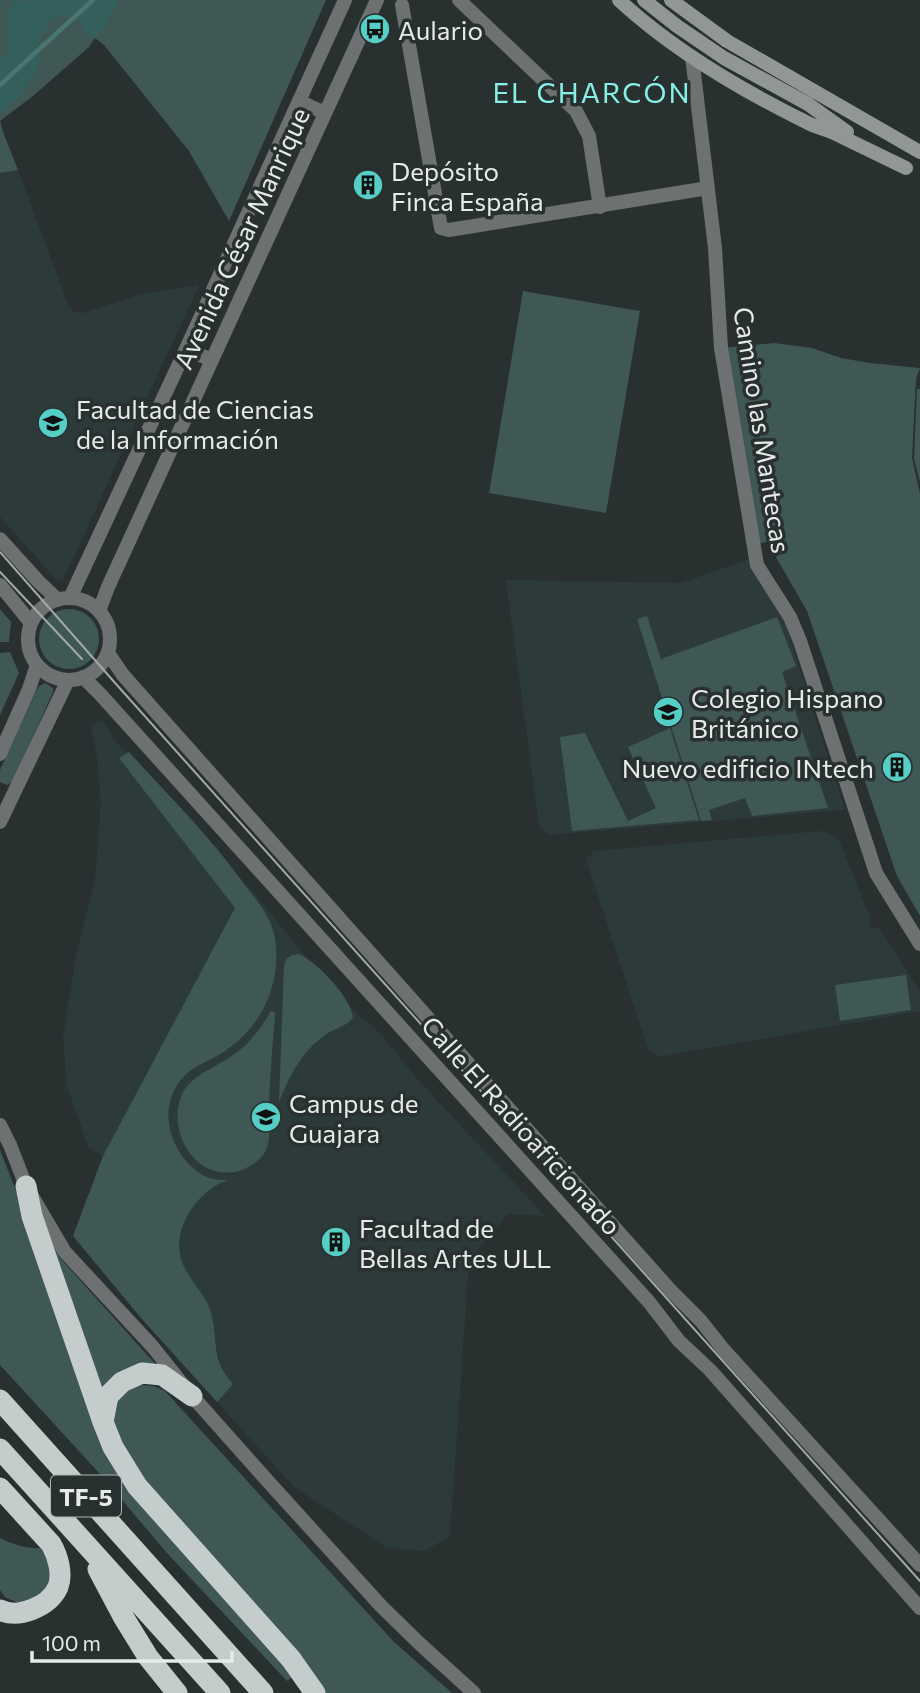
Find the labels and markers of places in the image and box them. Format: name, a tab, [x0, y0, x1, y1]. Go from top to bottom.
bus stop icon: Aulario	[358, 12, 392, 46]
place label: Aulario	[398, 14, 483, 45]
place label: Depósito Finca España	[391, 155, 544, 216]
building icon: Depósito Finca España	[351, 168, 385, 202]
place label: Facultad de Ciencias de la Información	[76, 393, 314, 454]
school or university icon: Facultad de Ciencias de la Información	[36, 406, 70, 440]
place label: Colegio Hispano Británico	[691, 682, 883, 743]
school or university icon: Colegio Hispano Británico	[651, 695, 685, 729]
building icon: Nuevo edificio INtech	[880, 750, 914, 784]
place label: Nuevo edificio INtech	[622, 752, 874, 783]
place label: Campus de Guajara	[289, 1087, 419, 1148]
school or university icon: Campus de Guajara	[249, 1100, 283, 1134]
place label: Facultad de Bellas Artes ULL	[359, 1212, 551, 1273]
building icon: Facultad de Bellas Artes ULL	[319, 1225, 353, 1259]

